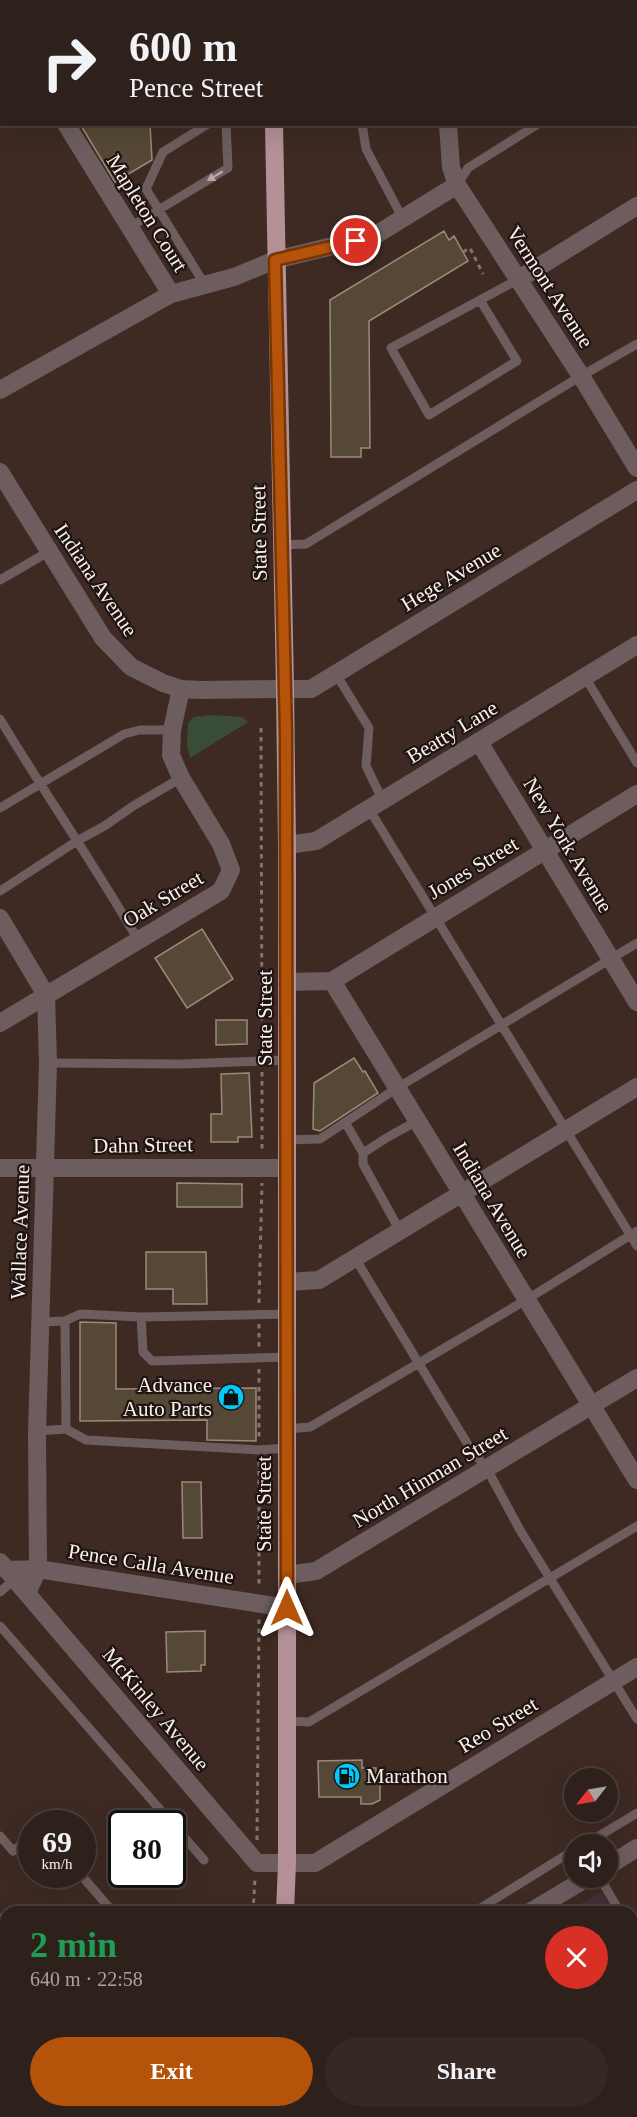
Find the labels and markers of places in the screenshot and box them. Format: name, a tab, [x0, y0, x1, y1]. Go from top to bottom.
pin	[330, 215, 381, 266]
place label: Advance Auto Parts	[123, 1373, 212, 1421]
shop icon: Advance Auto Parts	[216, 1382, 246, 1412]
fuel station icon: Marathon	[332, 1761, 362, 1791]
place label: Marathon	[366, 1764, 448, 1788]

